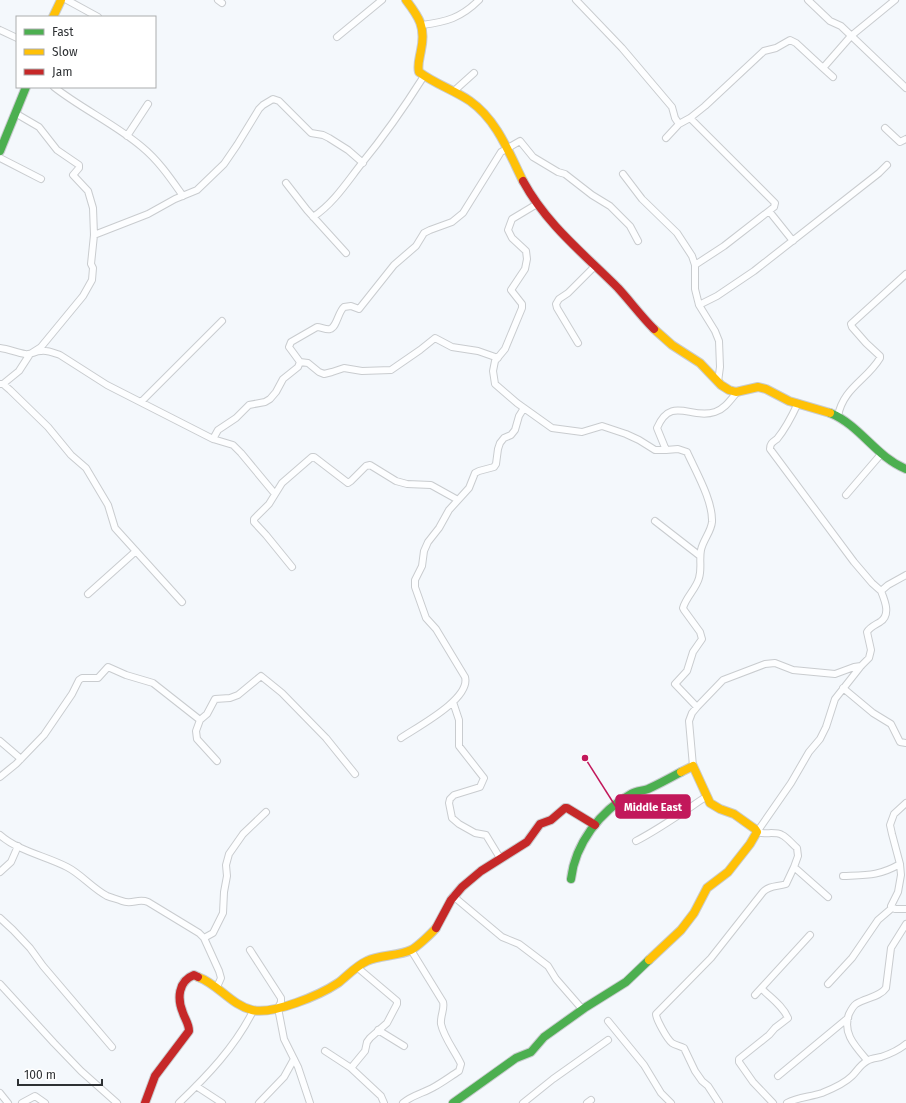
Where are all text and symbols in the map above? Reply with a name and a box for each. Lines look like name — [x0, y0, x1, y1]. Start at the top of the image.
legend — [16, 16, 156, 88]
text: Fast — [52, 25, 74, 39]
text: Slow — [52, 45, 78, 59]
text: Jam — [52, 65, 72, 79]
callout: Middle East — [616, 795, 690, 818]
text: Middle East — [624, 801, 683, 814]
scale bar — [18, 1061, 102, 1087]
text: 100 m — [24, 1068, 56, 1082]

